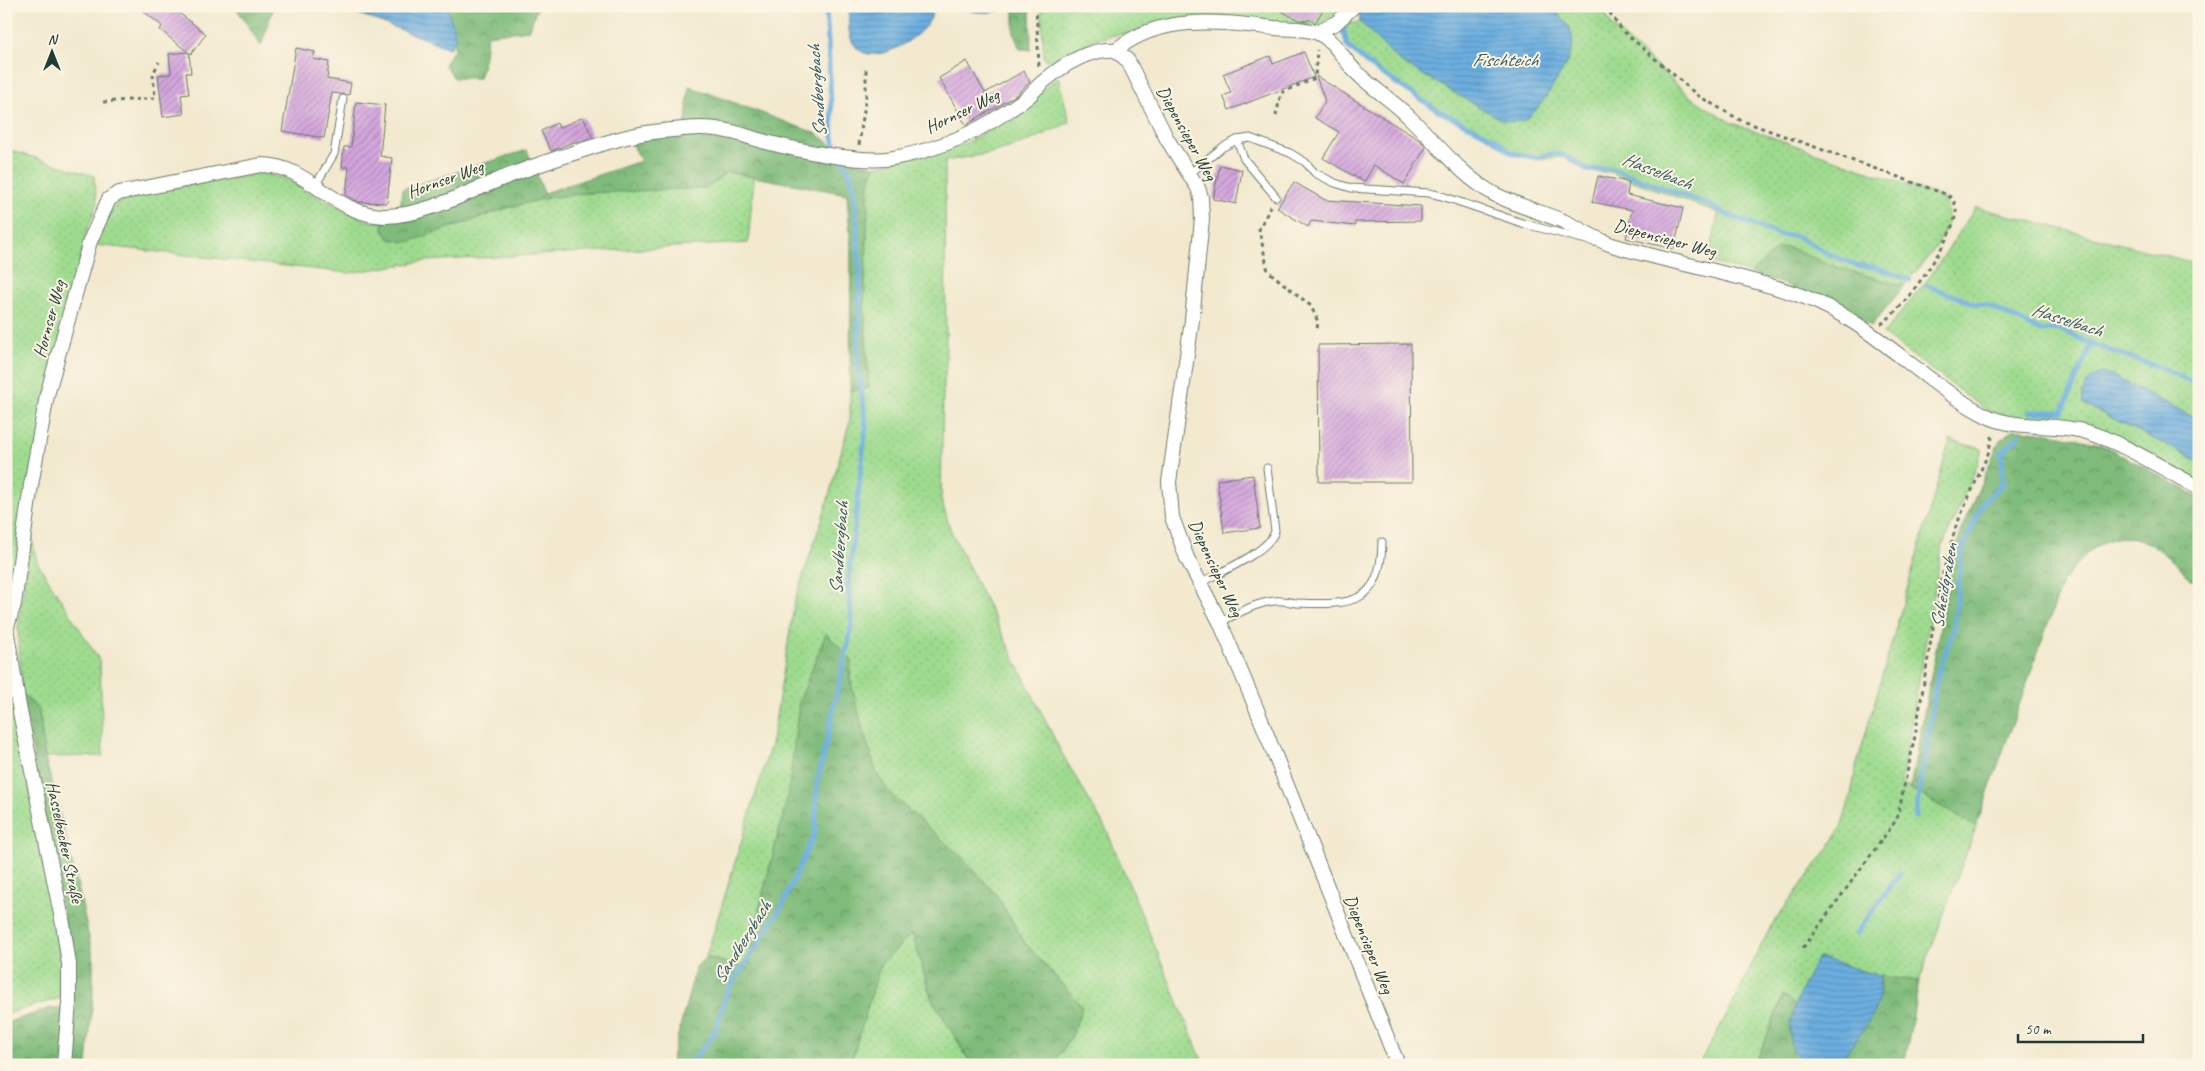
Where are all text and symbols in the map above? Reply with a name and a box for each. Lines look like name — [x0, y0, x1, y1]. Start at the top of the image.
north arrow — [28, 28, 78, 78]
text: N — [48, 31, 59, 48]
water label: Sandbergbach — [802, 43, 832, 138]
water label: Fischteich — [1472, 48, 1539, 72]
street label: Diepensieper Weg — [1152, 82, 1223, 186]
street label: Hornser Weg — [922, 83, 1004, 138]
water label: Hasselbach — [1619, 147, 1697, 196]
street label: Hornser Weg — [404, 155, 487, 203]
street label: Diepensieper Weg — [1612, 214, 1720, 263]
street label: Hornser Weg — [28, 276, 70, 360]
water label: Hasselbach — [2029, 297, 2107, 343]
water label: Sandbergbach — [824, 500, 854, 595]
street label: Diepensieper Weg — [1184, 516, 1249, 622]
water label: Scheidgraben — [1925, 540, 1964, 630]
street label: Hasselbecker Straße — [41, 779, 89, 906]
street label: Diepensieper Weg — [1339, 891, 1399, 998]
water label: Sandbergbach — [707, 895, 777, 988]
scale bar — [2018, 1011, 2142, 1043]
text: 50 m — [2025, 1020, 2052, 1039]

